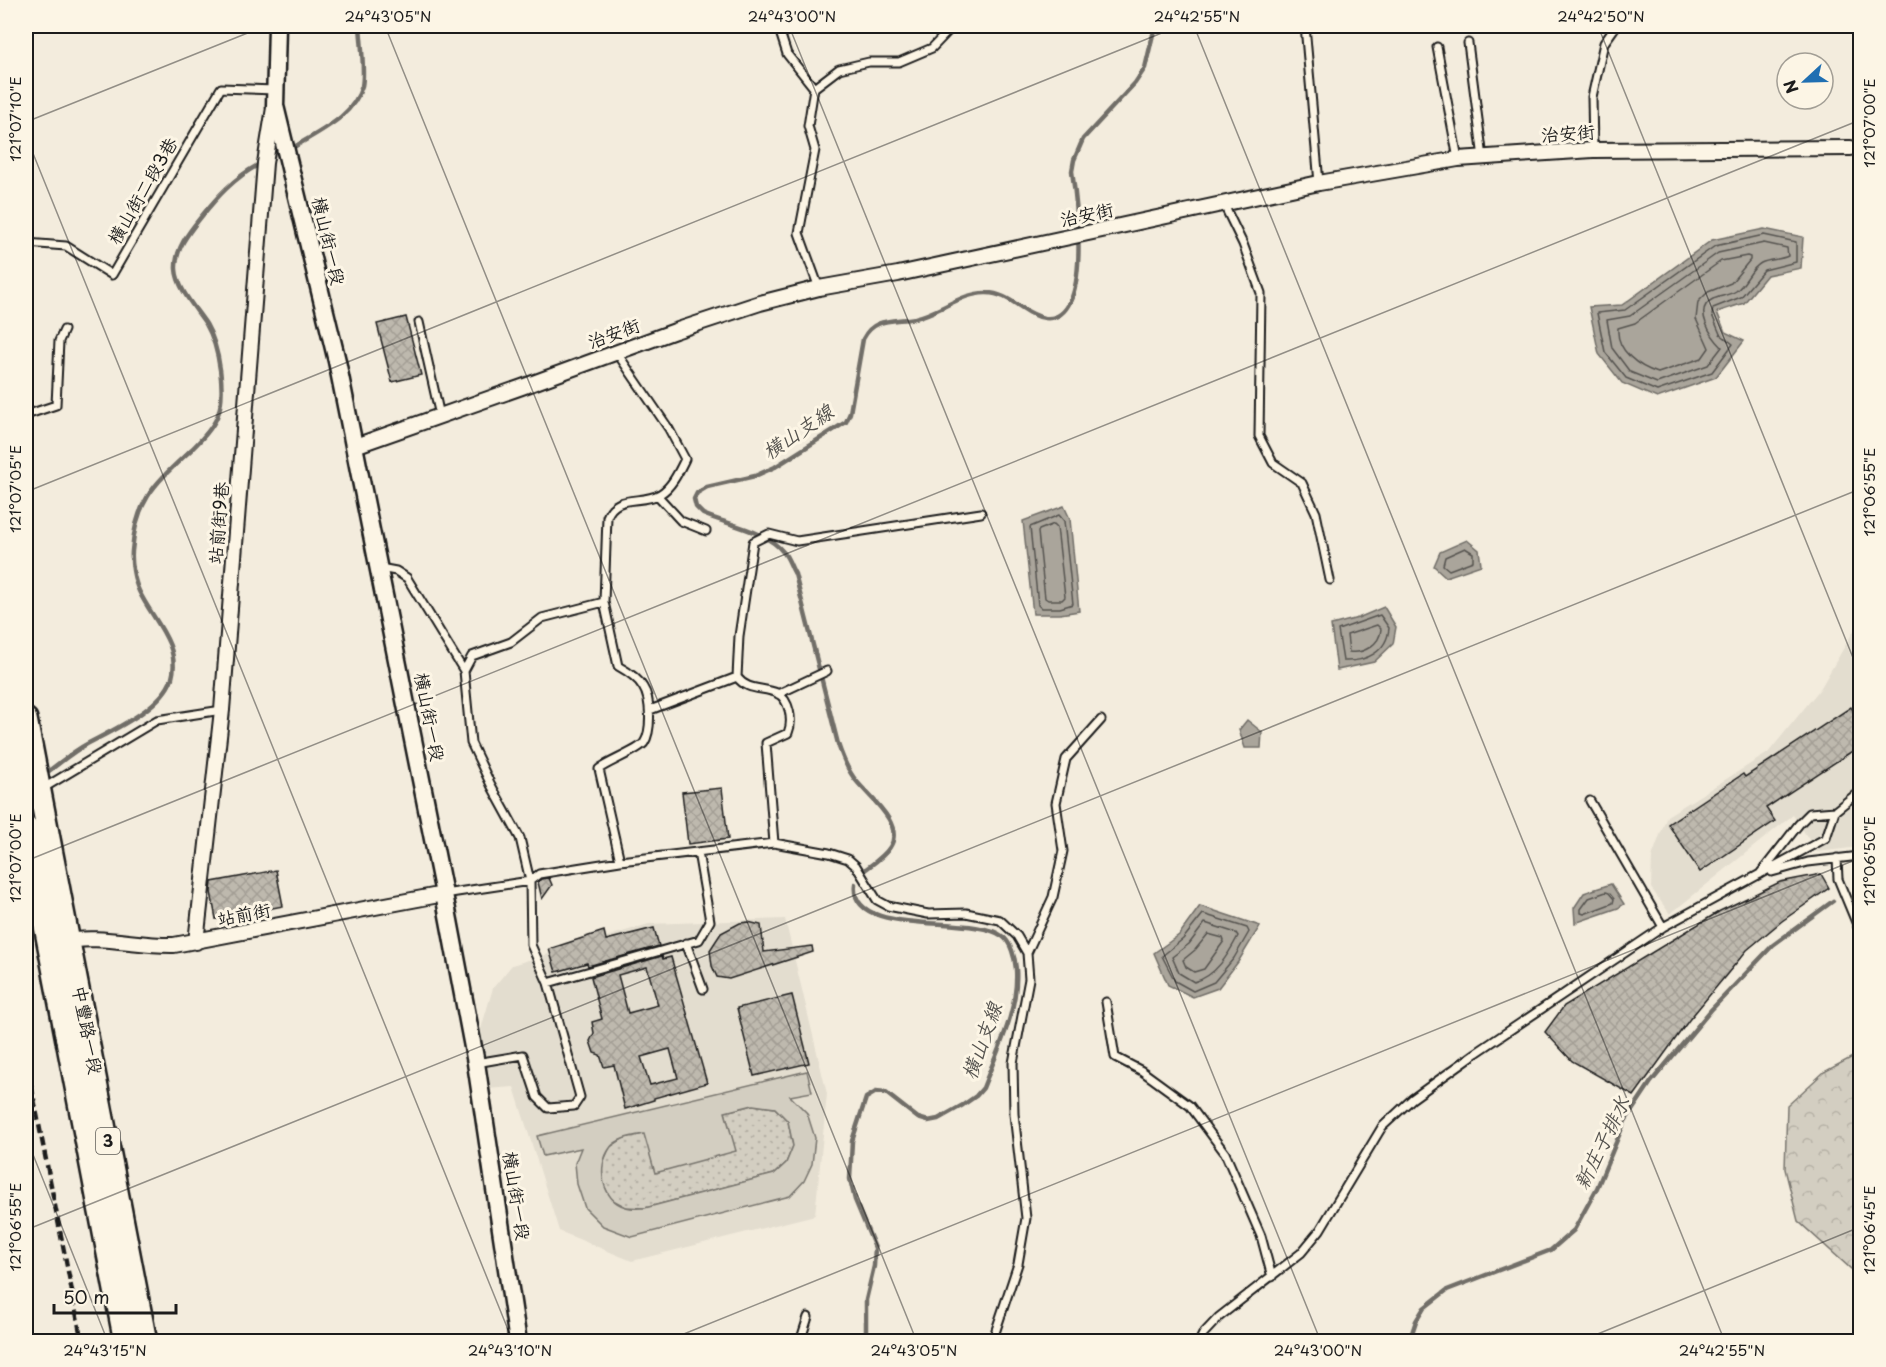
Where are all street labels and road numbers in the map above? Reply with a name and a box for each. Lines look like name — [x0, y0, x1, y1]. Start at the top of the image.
street label: 治安街 — [1540, 117, 1596, 148]
street label: 橫山街二段3巷 — [100, 132, 183, 249]
street label: 橫山街一段 — [306, 194, 353, 288]
street label: 治安街 — [1057, 195, 1116, 232]
street label: 治安街 — [583, 311, 643, 355]
street label: 站前街9巷 — [200, 481, 235, 565]
street label: 橫山街一段 — [409, 670, 452, 763]
street label: 站前街 — [215, 895, 273, 932]
street label: 中豐路一段 — [67, 983, 110, 1076]
road number: 3 — [96, 1128, 120, 1154]
street label: 橫山街一段 — [497, 1149, 538, 1242]

